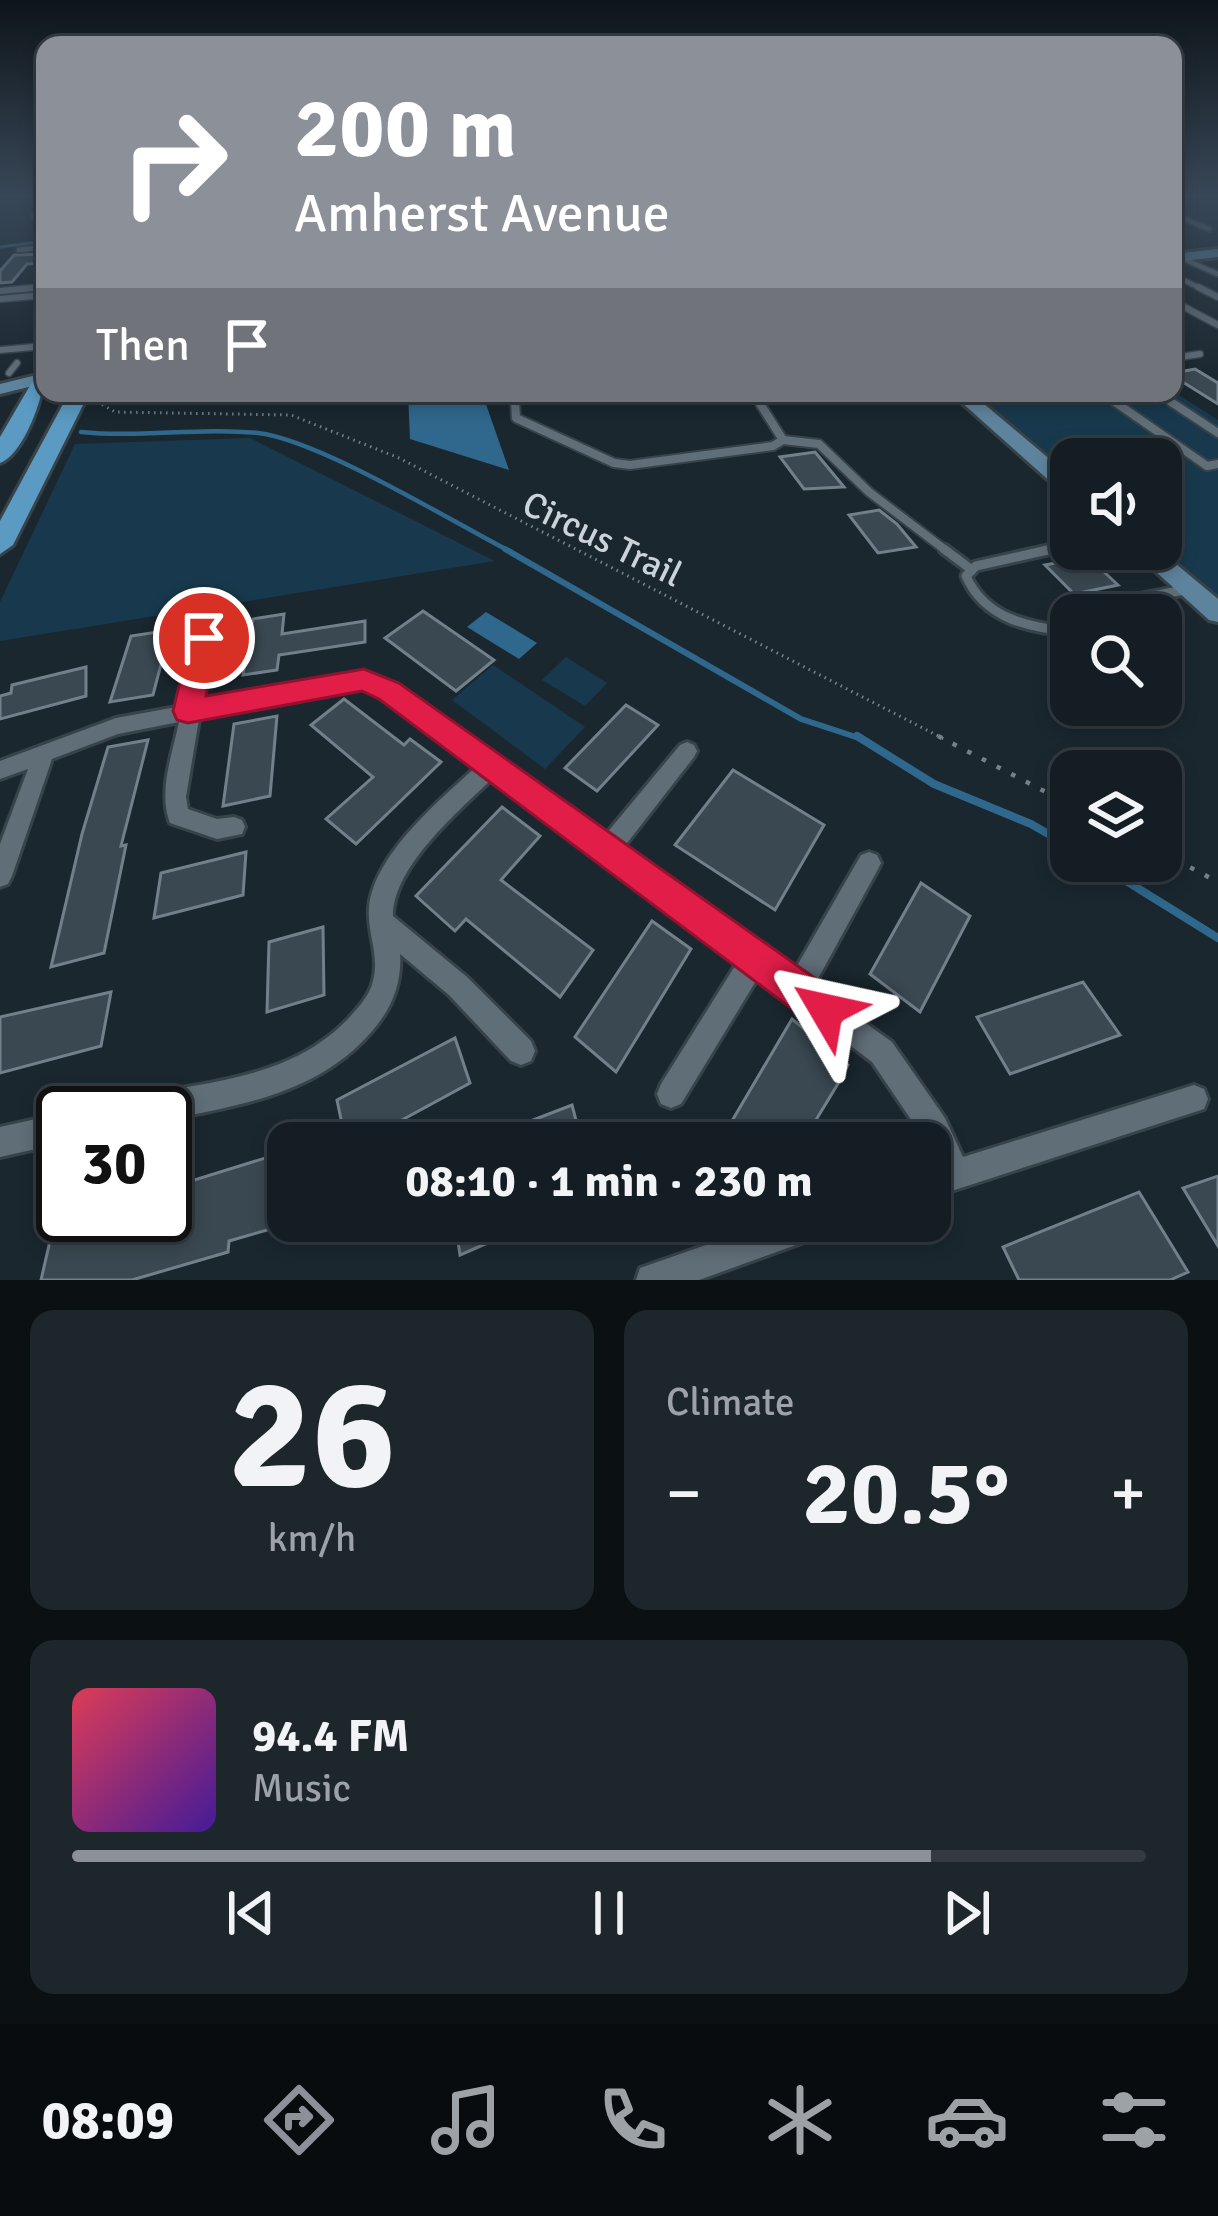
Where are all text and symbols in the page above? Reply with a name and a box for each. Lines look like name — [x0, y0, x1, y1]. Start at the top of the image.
text: 200 m — [294, 77, 516, 181]
icon: right — [96, 84, 252, 240]
text: Amherst Avenue — [294, 180, 670, 247]
icon: arrive — [214, 312, 280, 378]
text: Then — [96, 318, 190, 373]
map controls — [1050, 438, 1182, 882]
button: sound — [1050, 438, 1182, 570]
street label: Circus Trail — [515, 481, 689, 597]
pin — [153, 587, 255, 689]
button: search — [1050, 594, 1182, 726]
icon: arrive — [171, 605, 237, 671]
button: layers — [1050, 750, 1182, 882]
position arrow — [763, 947, 889, 1073]
speed limit sign: 30 — [36, 1086, 192, 1242]
text: 08:10 · 1 min · 230 m — [405, 1154, 813, 1209]
text: 26 — [228, 1339, 396, 1532]
text: Climate — [666, 1378, 795, 1426]
text: 20.5° — [802, 1438, 1010, 1549]
text: − — [666, 1453, 702, 1534]
text: + — [1110, 1453, 1146, 1534]
text: km/h — [268, 1514, 356, 1562]
text: 94.4 FM — [252, 1709, 409, 1764]
text: Music — [252, 1764, 351, 1812]
icon: previous — [218, 1880, 284, 1946]
icon: pause — [576, 1880, 642, 1946]
icon: next — [934, 1880, 1000, 1946]
icon: directions — [257, 2078, 341, 2162]
icon: music — [424, 2078, 508, 2162]
icon: phone — [591, 2078, 675, 2162]
icon: climate — [758, 2078, 842, 2162]
icon: car — [925, 2078, 1009, 2162]
icon: filters — [1092, 2078, 1176, 2162]
text: 08:09 — [42, 2087, 174, 2154]

